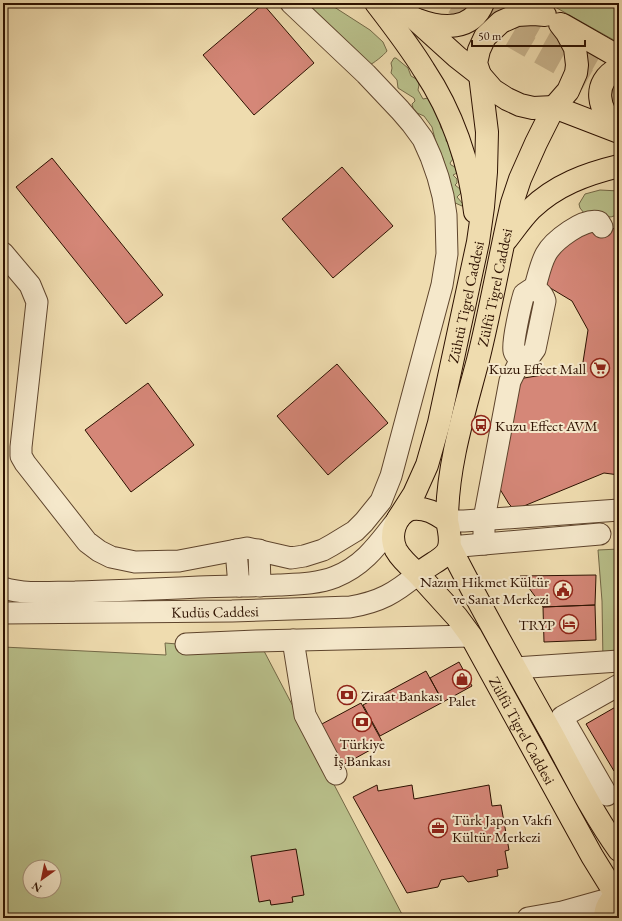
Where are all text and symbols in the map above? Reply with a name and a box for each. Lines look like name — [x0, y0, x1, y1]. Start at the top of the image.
scale bar — [472, 22, 585, 48]
text: 50 m — [478, 28, 502, 44]
street label: Zülfü Tigrel Caddesi — [472, 226, 516, 348]
street label: Zühtü Tigrel Caddesi — [443, 239, 488, 365]
supermarket icon: Kuzu Effect Mall — [589, 357, 611, 379]
place label: Kuzu Effect Mall — [489, 359, 586, 378]
bus stop icon: Kuzu Effect AVM — [470, 414, 492, 436]
place label: Kuzu Effect AVM — [495, 416, 598, 435]
place label: Nazım Hikmet Kültür ve Sanat Merkezi — [420, 572, 549, 608]
public building icon: Nazım Hikmet Kültür ve Sanat Merkezi — [552, 579, 574, 601]
street label: Kudüs Caddesi — [171, 601, 259, 621]
hotel icon: TRYP — [558, 613, 580, 635]
place label: TRYP — [519, 615, 555, 634]
shop icon: Palet — [451, 668, 473, 690]
street label: Zülfü Tigrel Caddesi — [485, 673, 560, 788]
bank icon: Ziraat Bankası — [336, 684, 358, 706]
place label: Ziraat Bankası — [361, 686, 443, 705]
place label: Palet — [448, 691, 476, 710]
bank icon: Türkiye İş Bankası — [351, 711, 373, 733]
place label: Türkiye İş Bankası — [333, 734, 391, 770]
place label: Türk Japon Vakfı Kültür Merkezi — [452, 810, 553, 846]
office icon: Türk Japon Vakfı Kültür Merkezi — [427, 817, 449, 839]
north arrow — [22, 859, 62, 899]
text: N — [29, 879, 44, 896]

